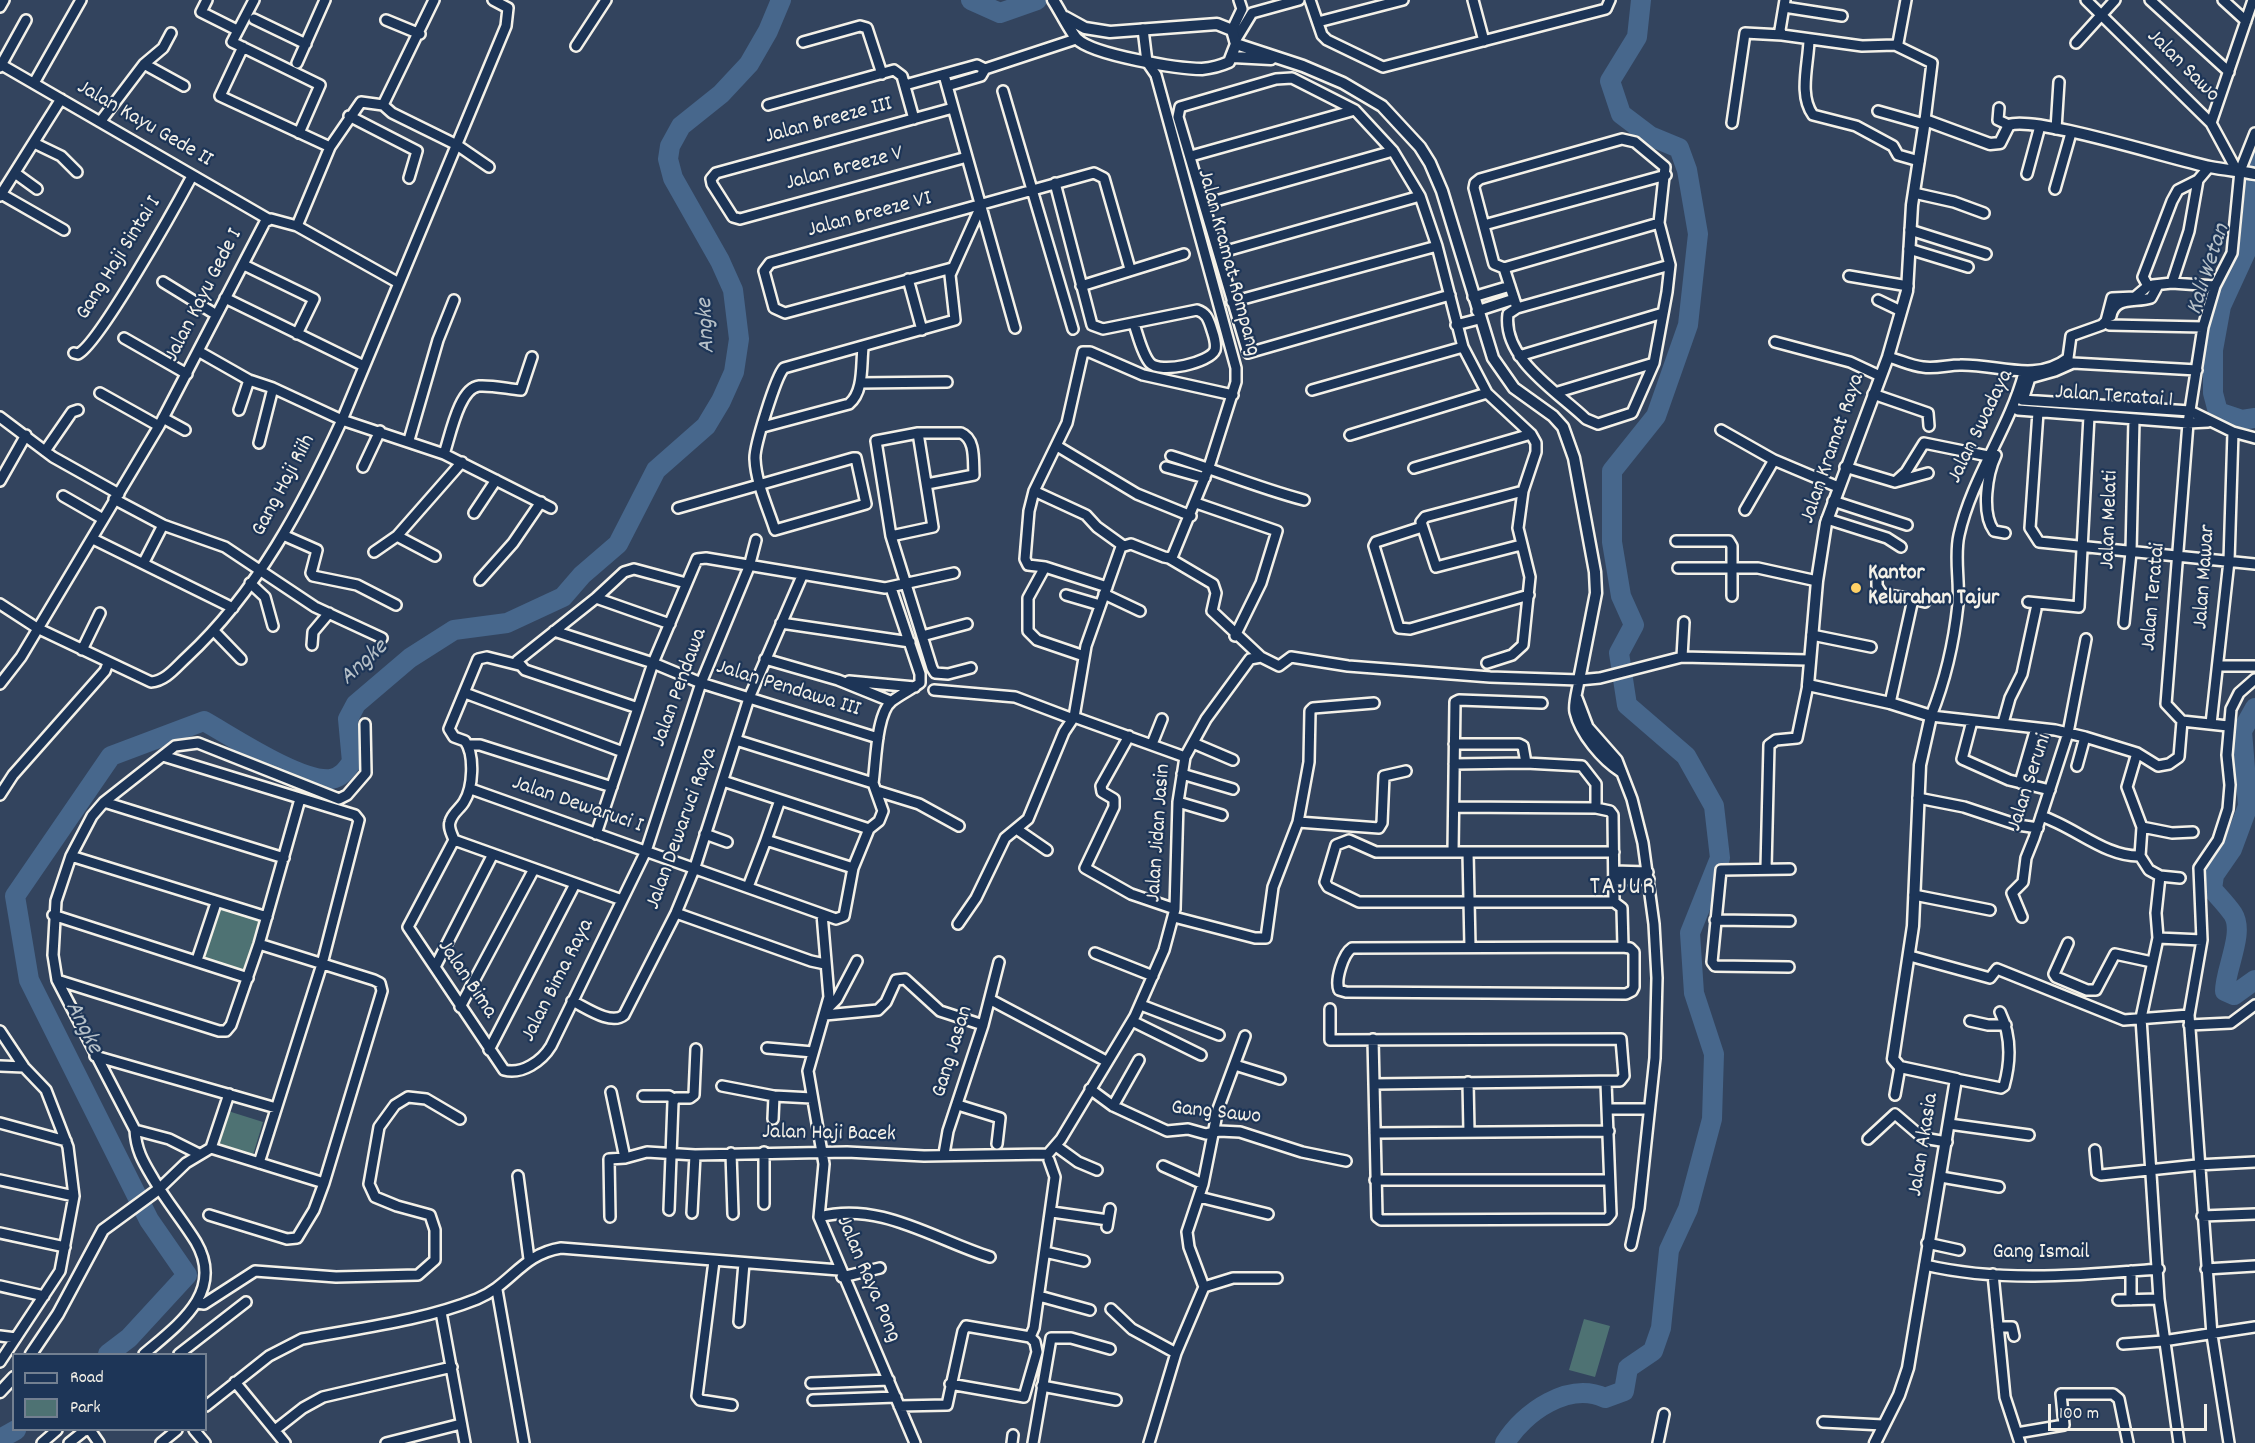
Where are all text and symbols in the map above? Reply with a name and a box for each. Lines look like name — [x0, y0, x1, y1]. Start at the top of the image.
street label: Jalan Sawo — [2140, 25, 2224, 109]
street label: Jalan Kayu Gede II — [71, 75, 217, 175]
street label: Jalan Breeze III — [763, 92, 895, 152]
street label: Jalan Breeze V — [783, 142, 907, 198]
street label: Jalan Kramat Rompang — [1189, 167, 1265, 359]
street label: Jalan Breeze VI — [805, 187, 935, 245]
street label: Gang Haji Sintai I — [71, 192, 169, 326]
water label: Kali Wetan — [2182, 221, 2238, 319]
street label: Jalan Kayu Gede I — [160, 225, 250, 367]
water label: Angke — [692, 298, 724, 354]
street label: Jalan Swadaya — [1943, 366, 2021, 488]
street label: Jalan Kramat Raya — [1796, 371, 1872, 527]
street label: Jalan Teratai 1 — [2054, 381, 2174, 415]
street label: Gang Haji Riih — [247, 431, 323, 541]
street label: Jalan Melati — [2096, 470, 2126, 570]
street label: Jalan Mawar — [2189, 524, 2223, 630]
street label: Jalan Teratai — [2137, 542, 2173, 652]
place label: Kantor Kelurahan Tajur — [1868, 562, 1999, 614]
marker: Kantor Kelurahan Tajur — [1849, 581, 1863, 595]
street label: Jalan Pendawa — [647, 625, 715, 751]
water label: Angke — [335, 635, 395, 693]
street label: Jalan Pendawa III — [713, 656, 863, 724]
street label: Jalan Seruni — [2003, 731, 2059, 835]
street label: Jalan Dewaruci Raya — [641, 744, 725, 914]
street label: Jalan Jidan Jasin — [1142, 763, 1178, 903]
street label: Jalan Dewaruci I — [508, 771, 646, 841]
district label: TAJUR — [1590, 873, 1656, 905]
street label: Jalan Bima Raya — [517, 915, 601, 1047]
street label: Jalan Bima — [430, 936, 502, 1024]
water label: Angke — [57, 997, 107, 1059]
street label: Gang Jasan — [928, 1003, 980, 1101]
street label: Jalan Akasia — [1904, 1092, 1946, 1198]
street label: Gang Sawo — [1170, 1096, 1262, 1132]
street label: Jalan Haji Bacek — [762, 1121, 896, 1149]
street label: Jalan Raya Pong — [829, 1213, 905, 1347]
street label: Gang Ismail — [1992, 1241, 2090, 1267]
legend — [12, 1353, 207, 1431]
text: Road — [70, 1366, 104, 1391]
scale bar — [2051, 1392, 2210, 1430]
text: Park — [70, 1396, 101, 1421]
text: 100 m — [2059, 1402, 2099, 1427]

